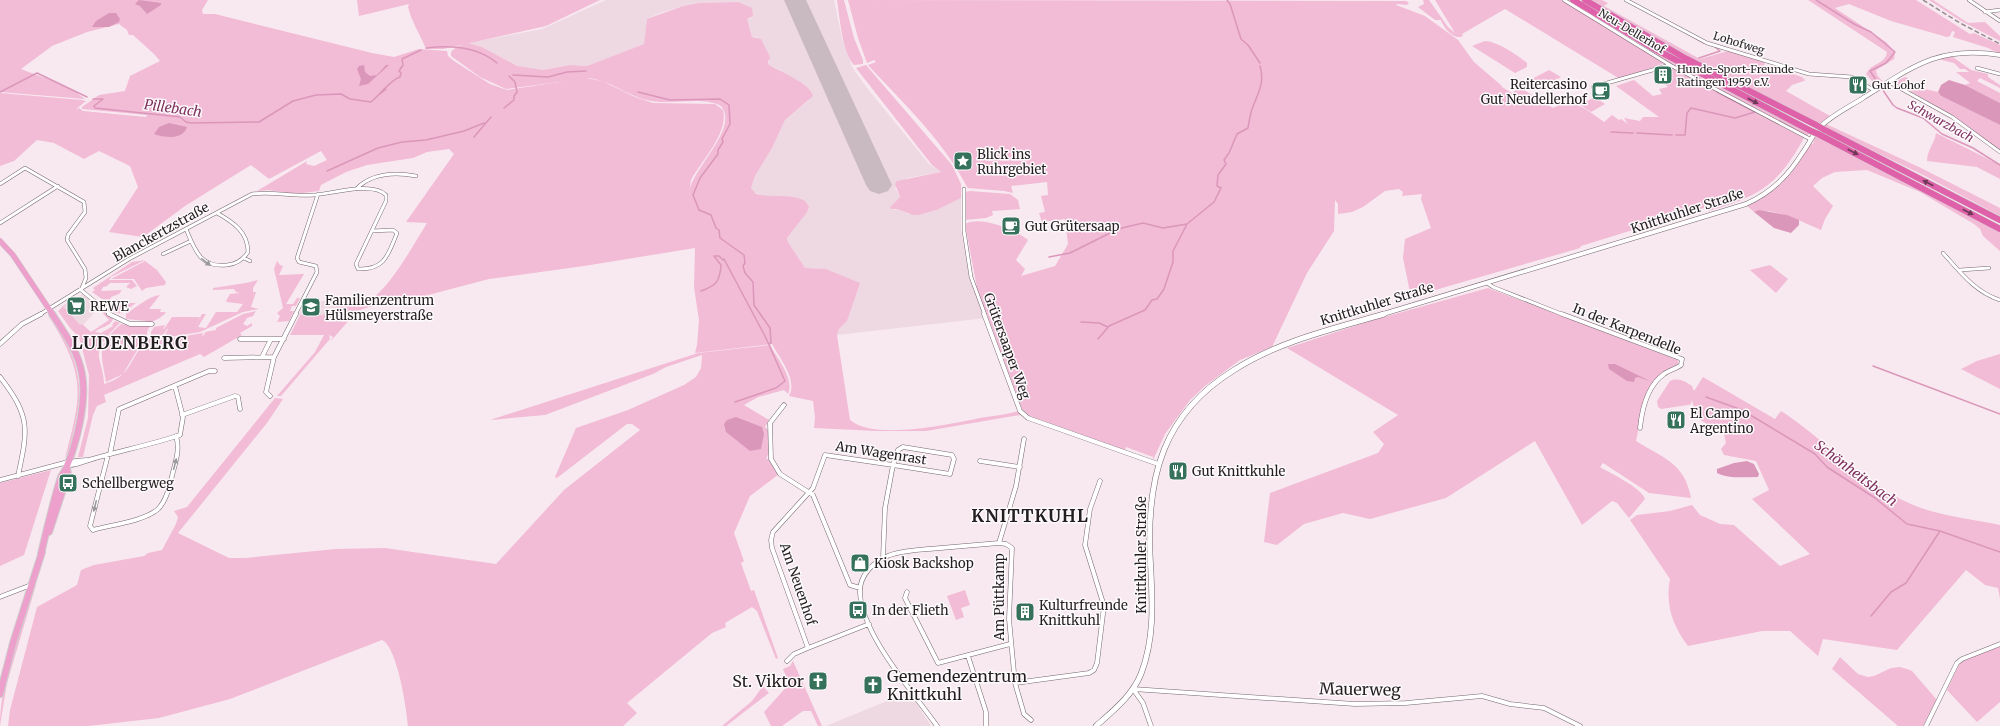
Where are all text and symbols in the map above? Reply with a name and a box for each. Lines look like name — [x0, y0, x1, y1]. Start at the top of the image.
street label: Neu-Dellerhof — [1596, 6, 1668, 57]
street label: Lohofweg — [1712, 29, 1767, 58]
place label: Hunde-Sport-Freunde Ratingen 1959 e.V. — [1677, 62, 1794, 89]
building icon: Hunde-Sport-Freunde Ratingen 1959 e.V. — [1652, 64, 1674, 86]
restaurant icon: Gut Lohof — [1847, 74, 1869, 96]
place label: Reitercasino Gut Neudellerhof — [1481, 76, 1588, 108]
place label: Gut Lohof — [1872, 78, 1925, 92]
cafe icon: Reitercasino Gut Neudellerhof — [1590, 80, 1612, 102]
water label: Pillebach — [143, 95, 203, 121]
water label: Schwarzbach — [1906, 97, 1976, 145]
one-way arrow — [1747, 98, 1759, 104]
place label: Blick ins Ruhrgebiet — [977, 146, 1046, 178]
one-way arrow — [1847, 149, 1858, 155]
place icon: Blick ins Ruhrgebiet — [952, 150, 974, 172]
one-way arrow — [1923, 179, 1934, 186]
street label: Knittkuhler Straße — [1628, 185, 1746, 237]
street label: Blanckertzstraße — [110, 198, 212, 265]
one-way arrow — [1962, 209, 1974, 215]
cafe icon: Gut Grütersaap — [1000, 215, 1022, 237]
place label: Gut Grütersaap — [1025, 218, 1119, 235]
one-way arrow — [200, 257, 211, 266]
street label: Knittkuhler Straße — [1318, 279, 1436, 329]
street label: Grütersaaper Weg — [980, 290, 1034, 402]
place label: Familienzentrum Hülsmeyerstraße — [325, 292, 434, 324]
supermarket icon: REWE — [65, 295, 87, 317]
school or university icon: Familienzentrum Hülsmeyerstraße — [300, 296, 322, 318]
place label: REWE — [90, 298, 129, 315]
street label: In der Karpendelle — [1570, 299, 1684, 359]
district label: LUDENBERG — [72, 332, 188, 354]
place label: El Campo Argentino — [1689, 405, 1754, 437]
restaurant icon: El Campo Argentino — [1665, 409, 1687, 431]
water label: Schönheitsbach — [1811, 436, 1901, 510]
street label: Am Wagenrast — [833, 437, 928, 469]
one-way arrow — [172, 457, 178, 469]
restaurant icon: Gut Knittkuhle — [1167, 460, 1189, 482]
place label: Gut Knittkuhle — [1192, 463, 1286, 480]
bus stop icon: Schellbergweg — [57, 472, 79, 494]
place label: Schellbergweg — [82, 475, 174, 492]
street label: Knittkuhler Straße — [1133, 496, 1150, 614]
one-way arrow — [92, 500, 98, 512]
district label: KNITTKUHL — [971, 505, 1089, 527]
street label: Am Neuenhof — [776, 539, 820, 629]
shop icon: Kiosk Backshop — [849, 552, 871, 574]
street label: Am Püttkamp — [991, 553, 1008, 642]
place label: Kiosk Backshop — [874, 555, 974, 572]
place label: Kulturfreunde Knittkuhl — [1039, 597, 1128, 629]
bus stop icon: In der Flieth — [847, 599, 869, 621]
building icon: Kulturfreunde Knittkuhl — [1014, 601, 1036, 623]
place label: In der Flieth — [872, 602, 949, 619]
place label: Gemendezentrum Knittkuhl — [887, 666, 1027, 704]
church icon: St. Viktor — [807, 670, 829, 692]
place label: St. Viktor — [732, 671, 804, 691]
church icon: Gemendezentrum Knittkuhl — [862, 674, 884, 696]
street label: Mauerweg — [1319, 678, 1401, 700]

